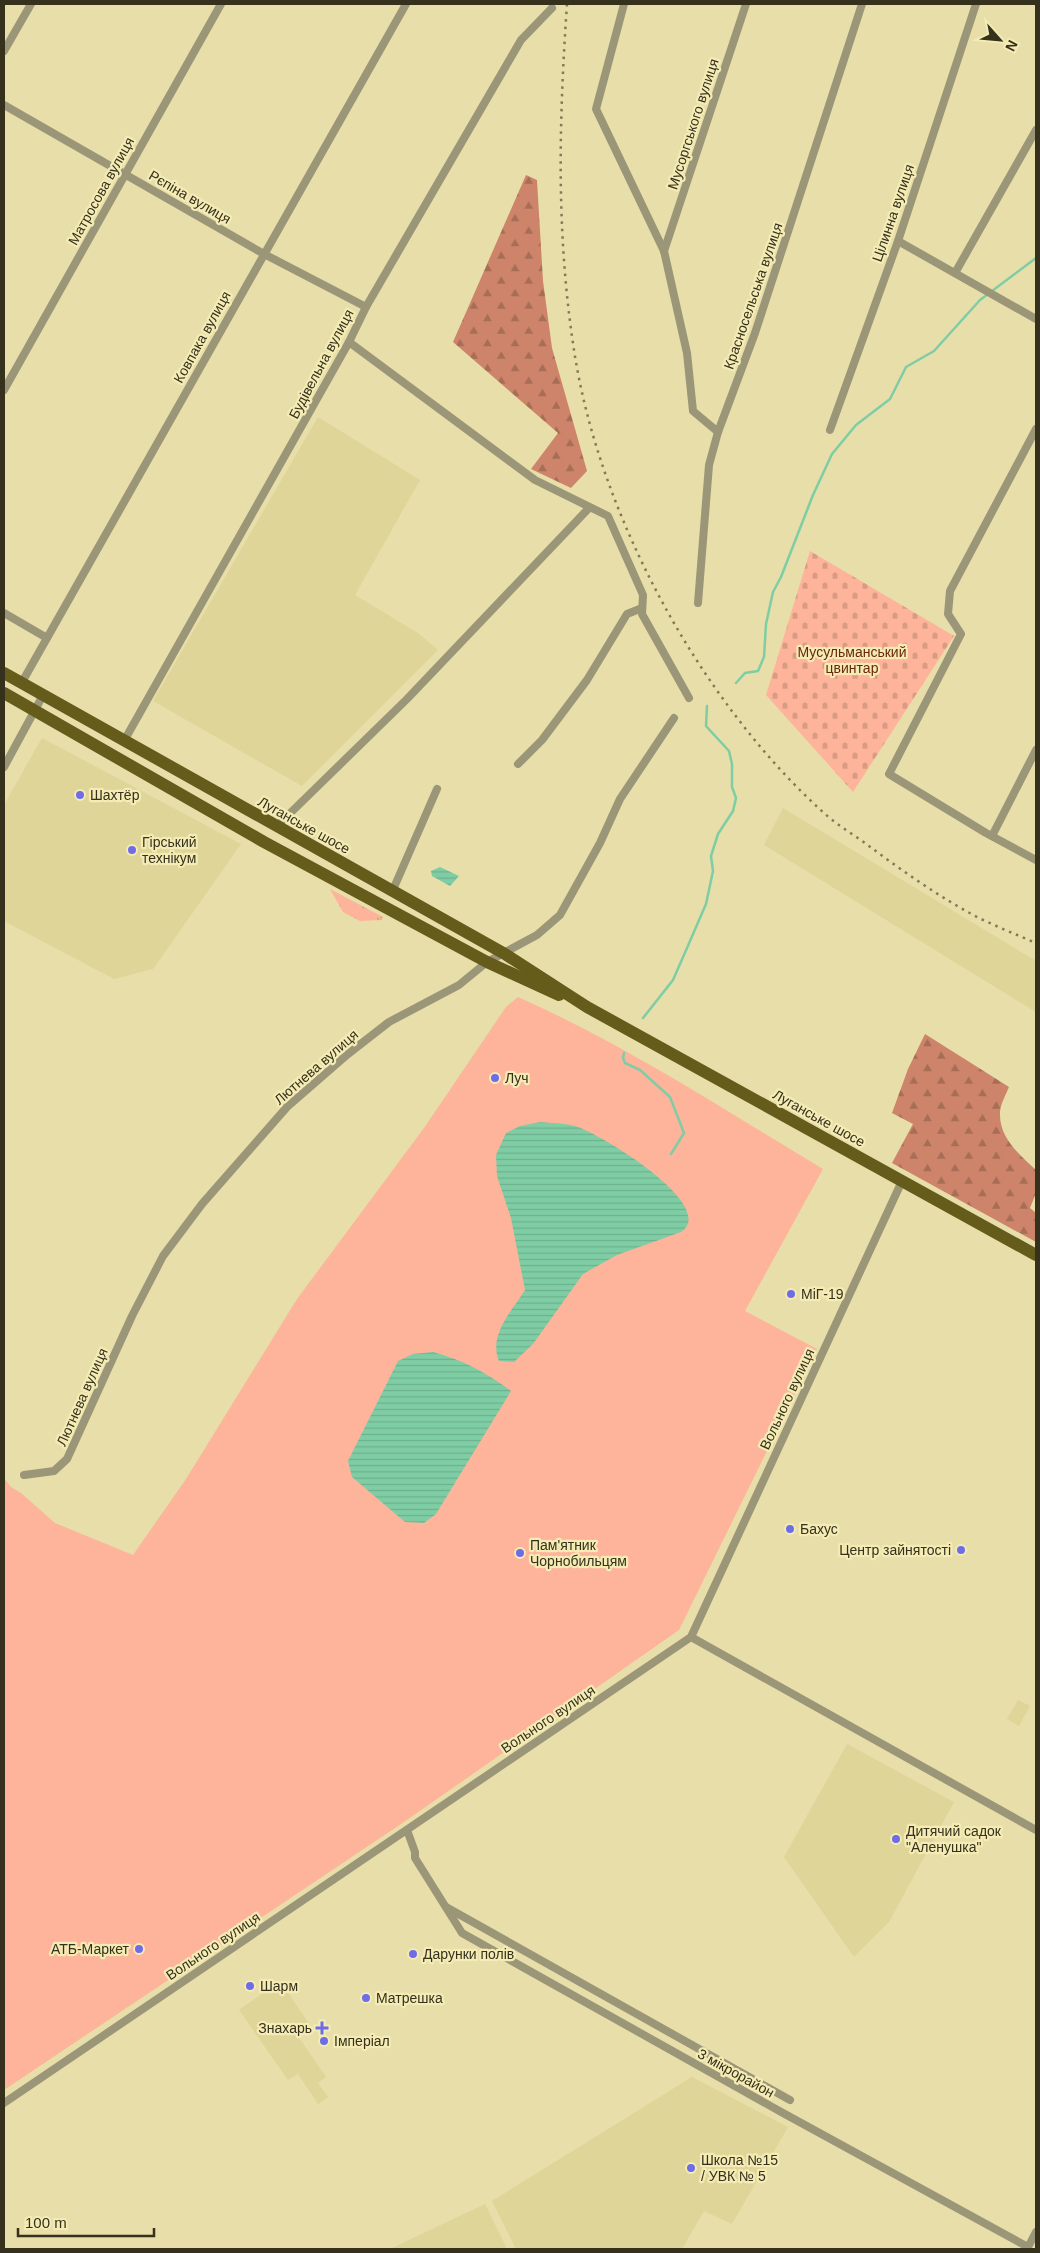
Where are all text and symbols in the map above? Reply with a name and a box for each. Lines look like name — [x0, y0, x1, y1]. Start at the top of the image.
north arrow — [975, 15, 1025, 65]
text: N — [1002, 38, 1021, 54]
street label: Мусоргського вулиця — [664, 57, 722, 191]
street label: Матросова вулиця — [65, 134, 137, 248]
street label: Цілинна вулиця — [869, 162, 917, 264]
street label: Рєпіна вулиця — [146, 167, 234, 227]
street label: Красносельська вулиця — [720, 221, 786, 371]
street label: Ковпака вулиця — [170, 288, 234, 386]
street label: Будівельна вулиця — [285, 307, 357, 421]
park label: Мусульманський цвинтар — [797, 644, 907, 676]
place label: Шахтёр — [90, 787, 140, 803]
marker: Шахтёр — [74, 789, 86, 801]
street label: Луганське шосе — [255, 793, 353, 857]
place label: Гірський технікум — [142, 834, 197, 866]
marker: Гірський технікум — [126, 844, 138, 856]
street label: Лютнева вулиця — [271, 1026, 361, 1108]
place label: Луч — [505, 1070, 529, 1086]
marker: Луч — [489, 1072, 501, 1084]
street label: Луганське шосе — [770, 1086, 868, 1150]
place label: МіГ-19 — [801, 1286, 844, 1302]
marker: МіГ-19 — [785, 1288, 797, 1300]
street label: Лютнева вулиця — [53, 1345, 111, 1449]
street label: Вольного вулиця — [757, 1346, 817, 1452]
place label: Бахус — [800, 1521, 838, 1537]
marker: Бахус — [784, 1523, 796, 1535]
place label: Пам'ятник Чорнобильцям — [530, 1537, 627, 1569]
place label: Центр зайнятості — [839, 1542, 951, 1558]
marker: Центр зайнятості — [955, 1544, 967, 1556]
marker: Пам'ятник Чорнобильцям — [514, 1547, 526, 1559]
street label: Вольного вулиця — [498, 1682, 598, 1756]
place label: Дитячий садок "Аленушка" — [906, 1823, 1002, 1855]
marker: Дитячий садок "Аленушка" — [890, 1833, 902, 1845]
street label: Вольного вулиця — [163, 1909, 263, 1983]
place label: АТБ-Маркет — [51, 1941, 130, 1957]
marker: АТБ-Маркет — [133, 1943, 145, 1955]
place label: Дарунки полів — [423, 1946, 514, 1962]
marker: Дарунки полів — [407, 1948, 419, 1960]
place label: Шарм — [260, 1978, 298, 1994]
marker: Шарм — [244, 1980, 256, 1992]
place label: Матрешка — [376, 1990, 443, 2006]
marker: Матрешка — [360, 1992, 372, 2004]
place label: Знахарь — [258, 2020, 312, 2036]
marker: Знахарь — [316, 2022, 328, 2034]
place label: Імперіал — [334, 2033, 390, 2049]
marker: Імперіал — [318, 2035, 330, 2047]
street label: 3 мікрорайон — [695, 2045, 777, 2101]
place label: Школа №15 / УВК № 5 — [701, 2152, 778, 2184]
marker: Школа №15 / УВК № 5 — [685, 2162, 697, 2174]
scale bar — [18, 2206, 154, 2238]
text: 100 m — [25, 2214, 67, 2231]

